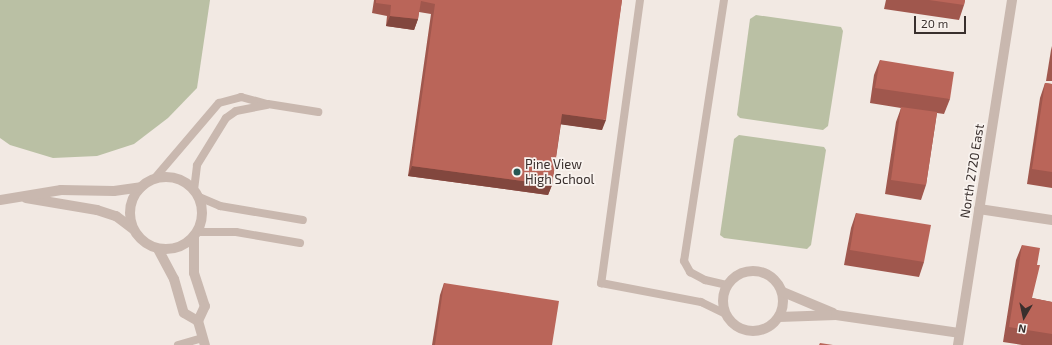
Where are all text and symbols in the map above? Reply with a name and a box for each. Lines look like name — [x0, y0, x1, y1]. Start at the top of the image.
scale bar — [916, 8, 968, 34]
text: 20 m — [921, 16, 948, 30]
street label: North 2720 East — [957, 123, 987, 219]
place label: Pine View High School — [525, 157, 594, 188]
marker: Pine View High School — [512, 167, 522, 177]
north arrow — [1004, 297, 1044, 337]
text: N — [1017, 322, 1027, 336]

